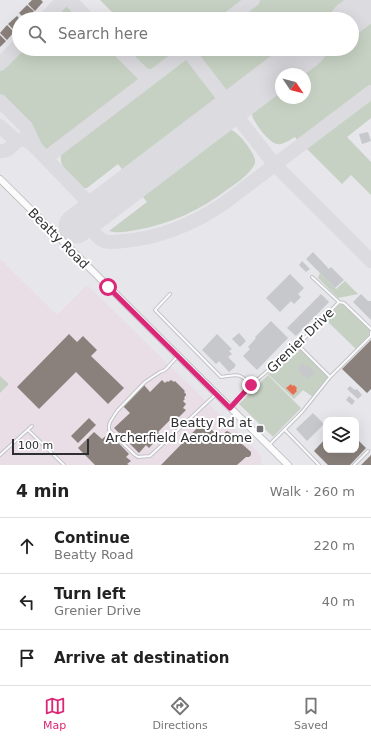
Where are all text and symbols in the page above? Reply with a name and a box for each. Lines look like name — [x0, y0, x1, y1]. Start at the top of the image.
search box — [12, 12, 359, 56]
icon: search — [26, 23, 48, 45]
text: Search here — [58, 25, 148, 43]
north arrow — [275, 68, 311, 104]
street label: Beatty Road — [25, 205, 92, 272]
route start — [99, 278, 117, 296]
street label: Grenier Drive — [264, 305, 337, 376]
route end — [242, 376, 260, 394]
place label: Beatty Rd at Archerfield Aerodrome — [106, 415, 252, 445]
map controls — [323, 417, 359, 453]
button: layers — [323, 417, 359, 453]
marker: Beatty Rd at Archerfield Aerodrome — [255, 424, 265, 434]
scale bar — [12, 437, 89, 456]
text: 100 m — [18, 439, 53, 452]
text: 4 min — [16, 481, 69, 501]
text: Walk · 260 m — [270, 484, 355, 499]
text: Continue — [54, 529, 130, 547]
icon: ahead — [16, 535, 38, 557]
text: 220 m — [313, 538, 355, 553]
text: Beatty Road — [54, 547, 134, 562]
text: Turn left — [54, 585, 126, 603]
icon: left — [16, 591, 38, 613]
text: 40 m — [322, 594, 355, 609]
text: Grenier Drive — [54, 603, 141, 618]
icon: arrive — [16, 647, 38, 669]
text: Arrive at destination — [54, 649, 229, 667]
tab: Map — [43, 695, 66, 732]
tab: Directions — [152, 695, 208, 732]
tab: Saved — [294, 695, 328, 732]

